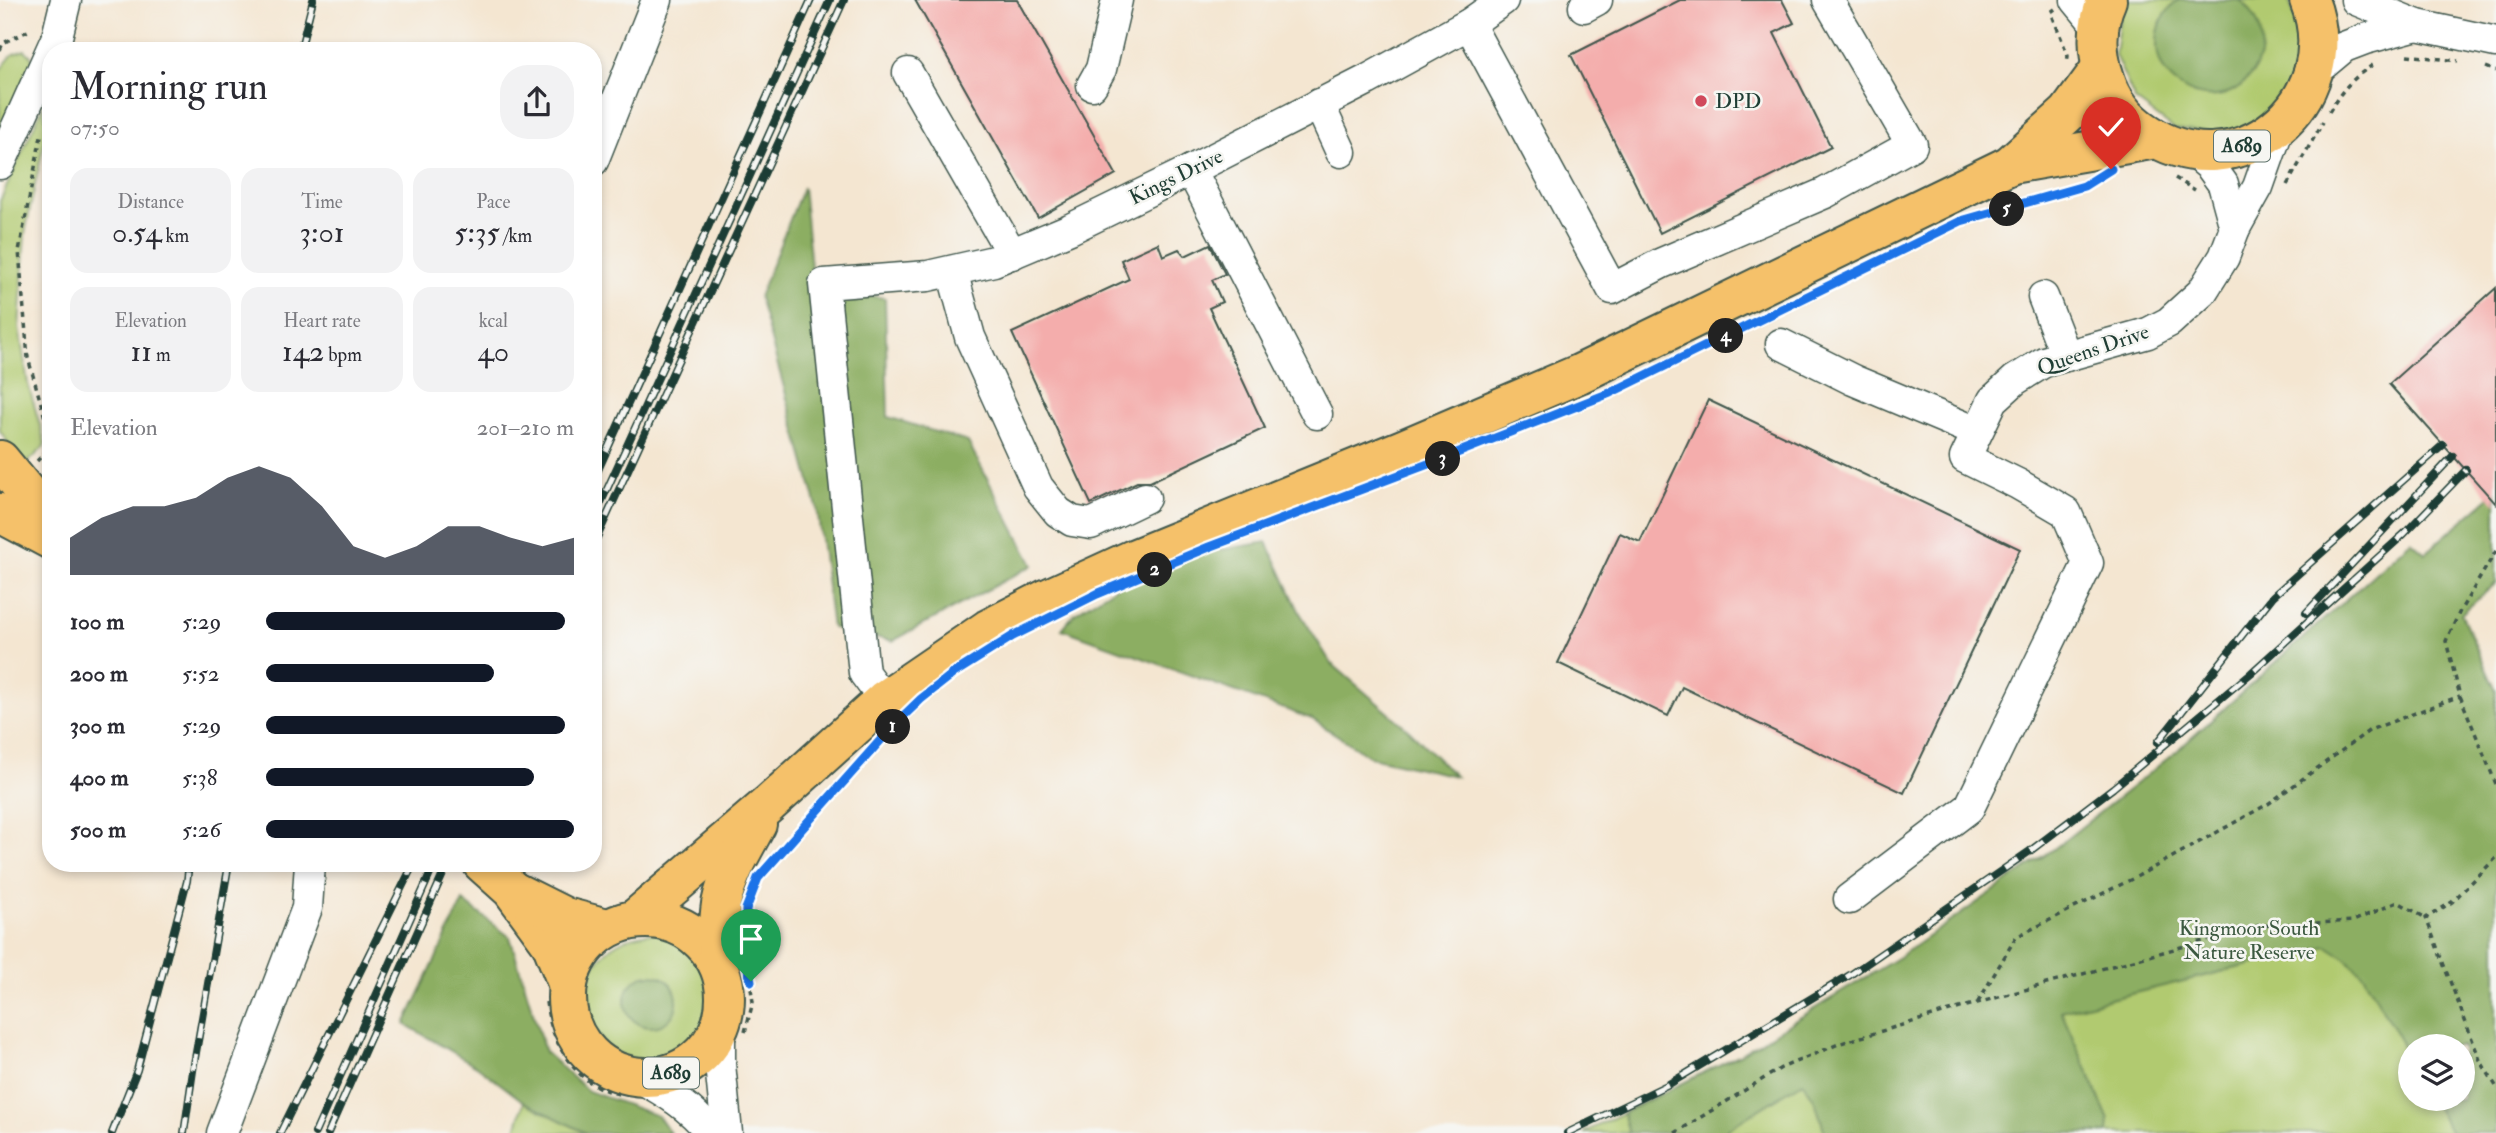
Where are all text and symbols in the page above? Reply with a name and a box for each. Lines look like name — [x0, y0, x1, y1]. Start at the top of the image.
text: Morning run — [70, 63, 268, 111]
button: share — [500, 65, 574, 139]
place label: DPD — [1715, 88, 1761, 115]
marker: DPD — [1693, 93, 1709, 109]
pin — [2081, 97, 2141, 169]
icon: check — [2092, 108, 2130, 146]
text: 07:50 — [70, 113, 120, 142]
road number: A689 — [2214, 130, 2270, 162]
street label: Kings Drive — [1125, 143, 1228, 211]
text: Distance — [117, 190, 184, 214]
text: Time — [301, 190, 343, 214]
text: Pace — [476, 190, 510, 214]
pin: 5 — [1990, 192, 2024, 227]
text: 5 — [2002, 196, 2011, 220]
text: 0.54 — [112, 214, 161, 251]
text: 3:01 — [300, 214, 344, 251]
text: 5:35 — [454, 214, 500, 251]
text: km — [161, 224, 189, 248]
text: /km — [500, 224, 532, 248]
text: Elevation — [114, 309, 187, 333]
text: Heart rate — [283, 309, 361, 333]
text: kcal — [479, 309, 508, 333]
pin: 4 — [1708, 318, 1744, 354]
street label: Queens Drive — [2033, 318, 2153, 382]
text: 4 — [1720, 323, 1731, 347]
text: 11 — [131, 333, 152, 370]
text: 142 — [282, 333, 324, 370]
text: 40 — [478, 333, 509, 370]
text: m — [152, 343, 171, 367]
text: bpm — [324, 343, 362, 367]
text: Elevation — [70, 413, 158, 442]
text: 201–210 m — [477, 413, 574, 442]
pin: 3 — [1426, 442, 1460, 476]
text: 3 — [1439, 446, 1446, 470]
pin: 2 — [1138, 552, 1172, 588]
text: 2 — [1150, 557, 1159, 581]
text: 100 m — [70, 607, 124, 636]
text: 5:29 — [182, 607, 221, 636]
text: 200 m — [70, 659, 128, 688]
text: 5:52 — [182, 659, 219, 688]
pin: 1 — [876, 710, 910, 744]
text: 300 m — [70, 711, 125, 740]
text: 5:29 — [182, 711, 221, 740]
text: 1 — [889, 714, 896, 738]
text: 400 m — [70, 763, 129, 792]
text: 5:38 — [182, 763, 217, 792]
text: 500 m — [70, 815, 126, 844]
text: 5:26 — [182, 815, 221, 844]
pin — [721, 909, 781, 981]
park label: Kingmoor South Nature Reserve — [2179, 915, 2319, 966]
icon: arrive — [732, 920, 770, 958]
map controls — [2398, 1034, 2475, 1111]
button: layers — [2398, 1034, 2475, 1111]
road number: A689 — [643, 1058, 699, 1088]

